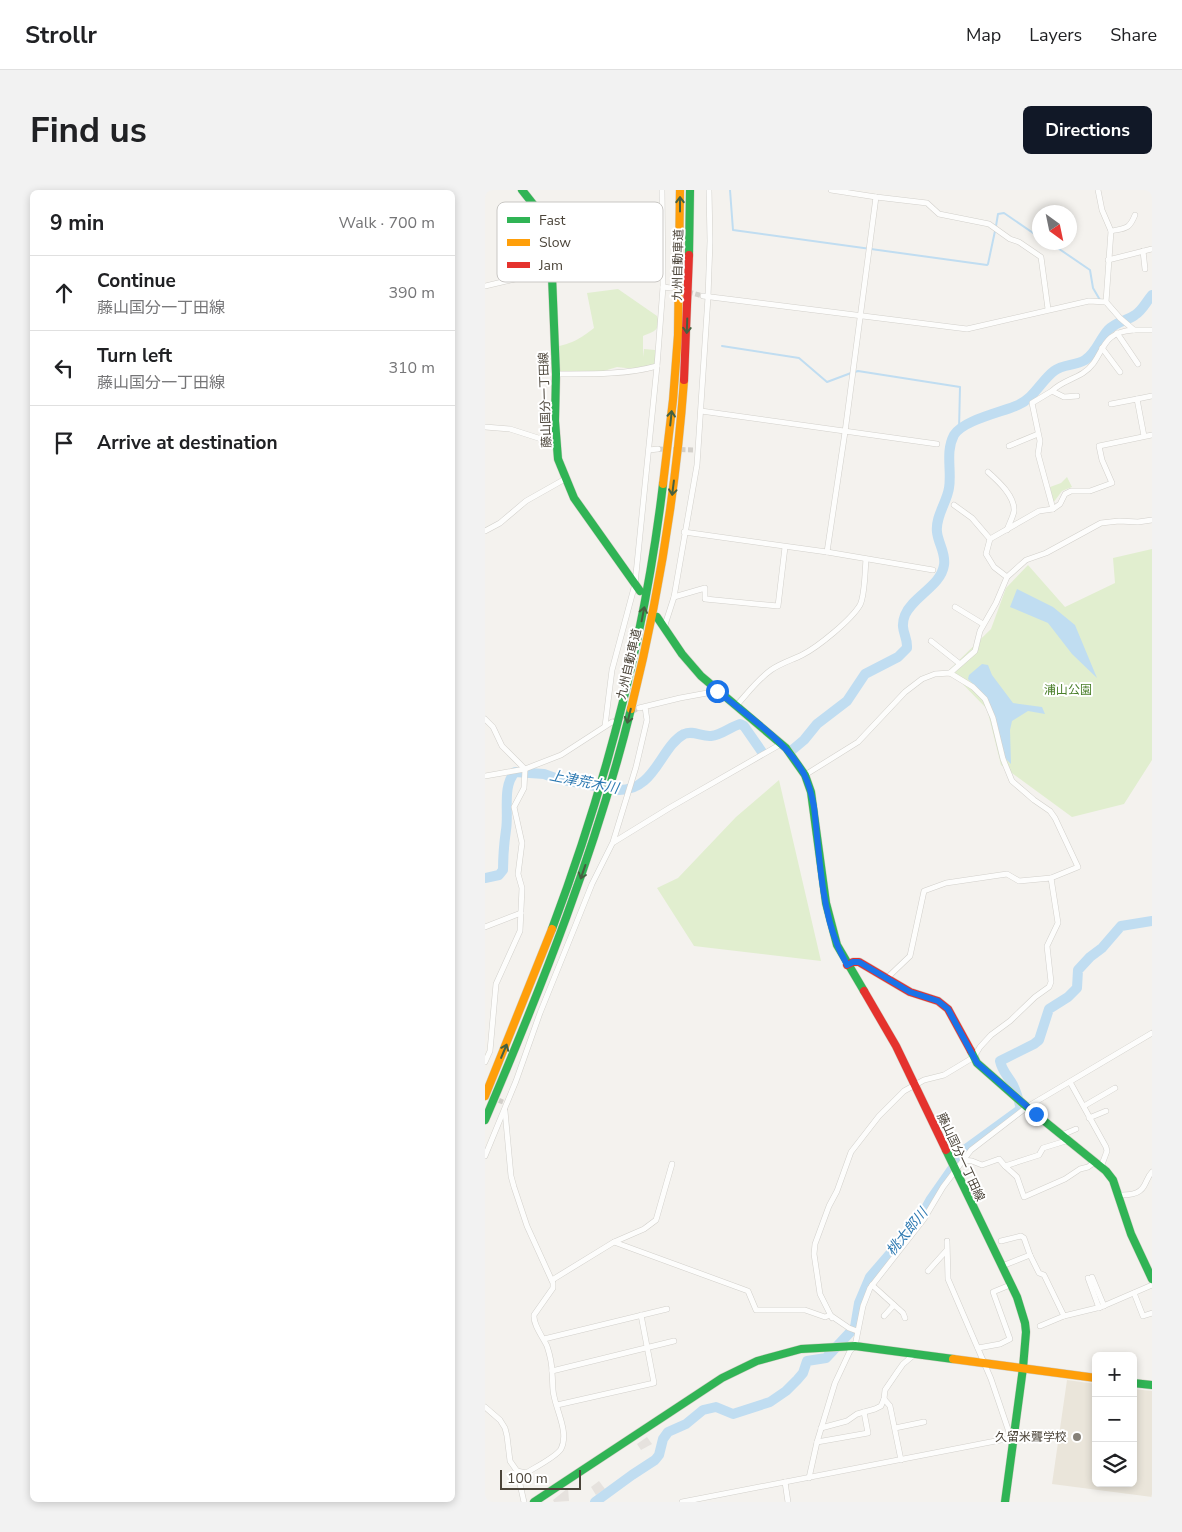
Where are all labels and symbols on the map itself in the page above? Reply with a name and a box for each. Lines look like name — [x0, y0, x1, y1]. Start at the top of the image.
one-way arrow — [675, 196, 685, 212]
legend — [497, 202, 663, 282]
north arrow — [1032, 205, 1077, 250]
text: Fast — [539, 211, 565, 230]
street label: 九州自動車道 — [669, 229, 687, 301]
text: Slow — [539, 233, 571, 252]
text: Jam — [538, 256, 563, 275]
one-way arrow — [683, 318, 692, 334]
street label: 藤山国分一丁田線 — [535, 352, 555, 448]
one-way arrow — [666, 411, 676, 427]
one-way arrow — [668, 480, 678, 496]
one-way arrow — [638, 606, 648, 622]
street label: 九州自動車道 — [613, 627, 645, 701]
route start — [706, 680, 729, 703]
park label: 浦山公園 — [1044, 682, 1092, 698]
one-way arrow — [624, 708, 633, 724]
water label: 上津荒木川 — [548, 766, 622, 798]
one-way arrow — [578, 864, 587, 879]
one-way arrow — [500, 1044, 509, 1059]
route end — [1025, 1103, 1048, 1126]
street label: 藤山国分一丁田線 — [933, 1110, 989, 1204]
water label: 桃太郎川 — [882, 1203, 933, 1260]
place label: 久留米聾学校 — [995, 1429, 1067, 1445]
marker: 久留米聾学校 — [1071, 1431, 1083, 1443]
scale bar — [500, 1467, 581, 1490]

